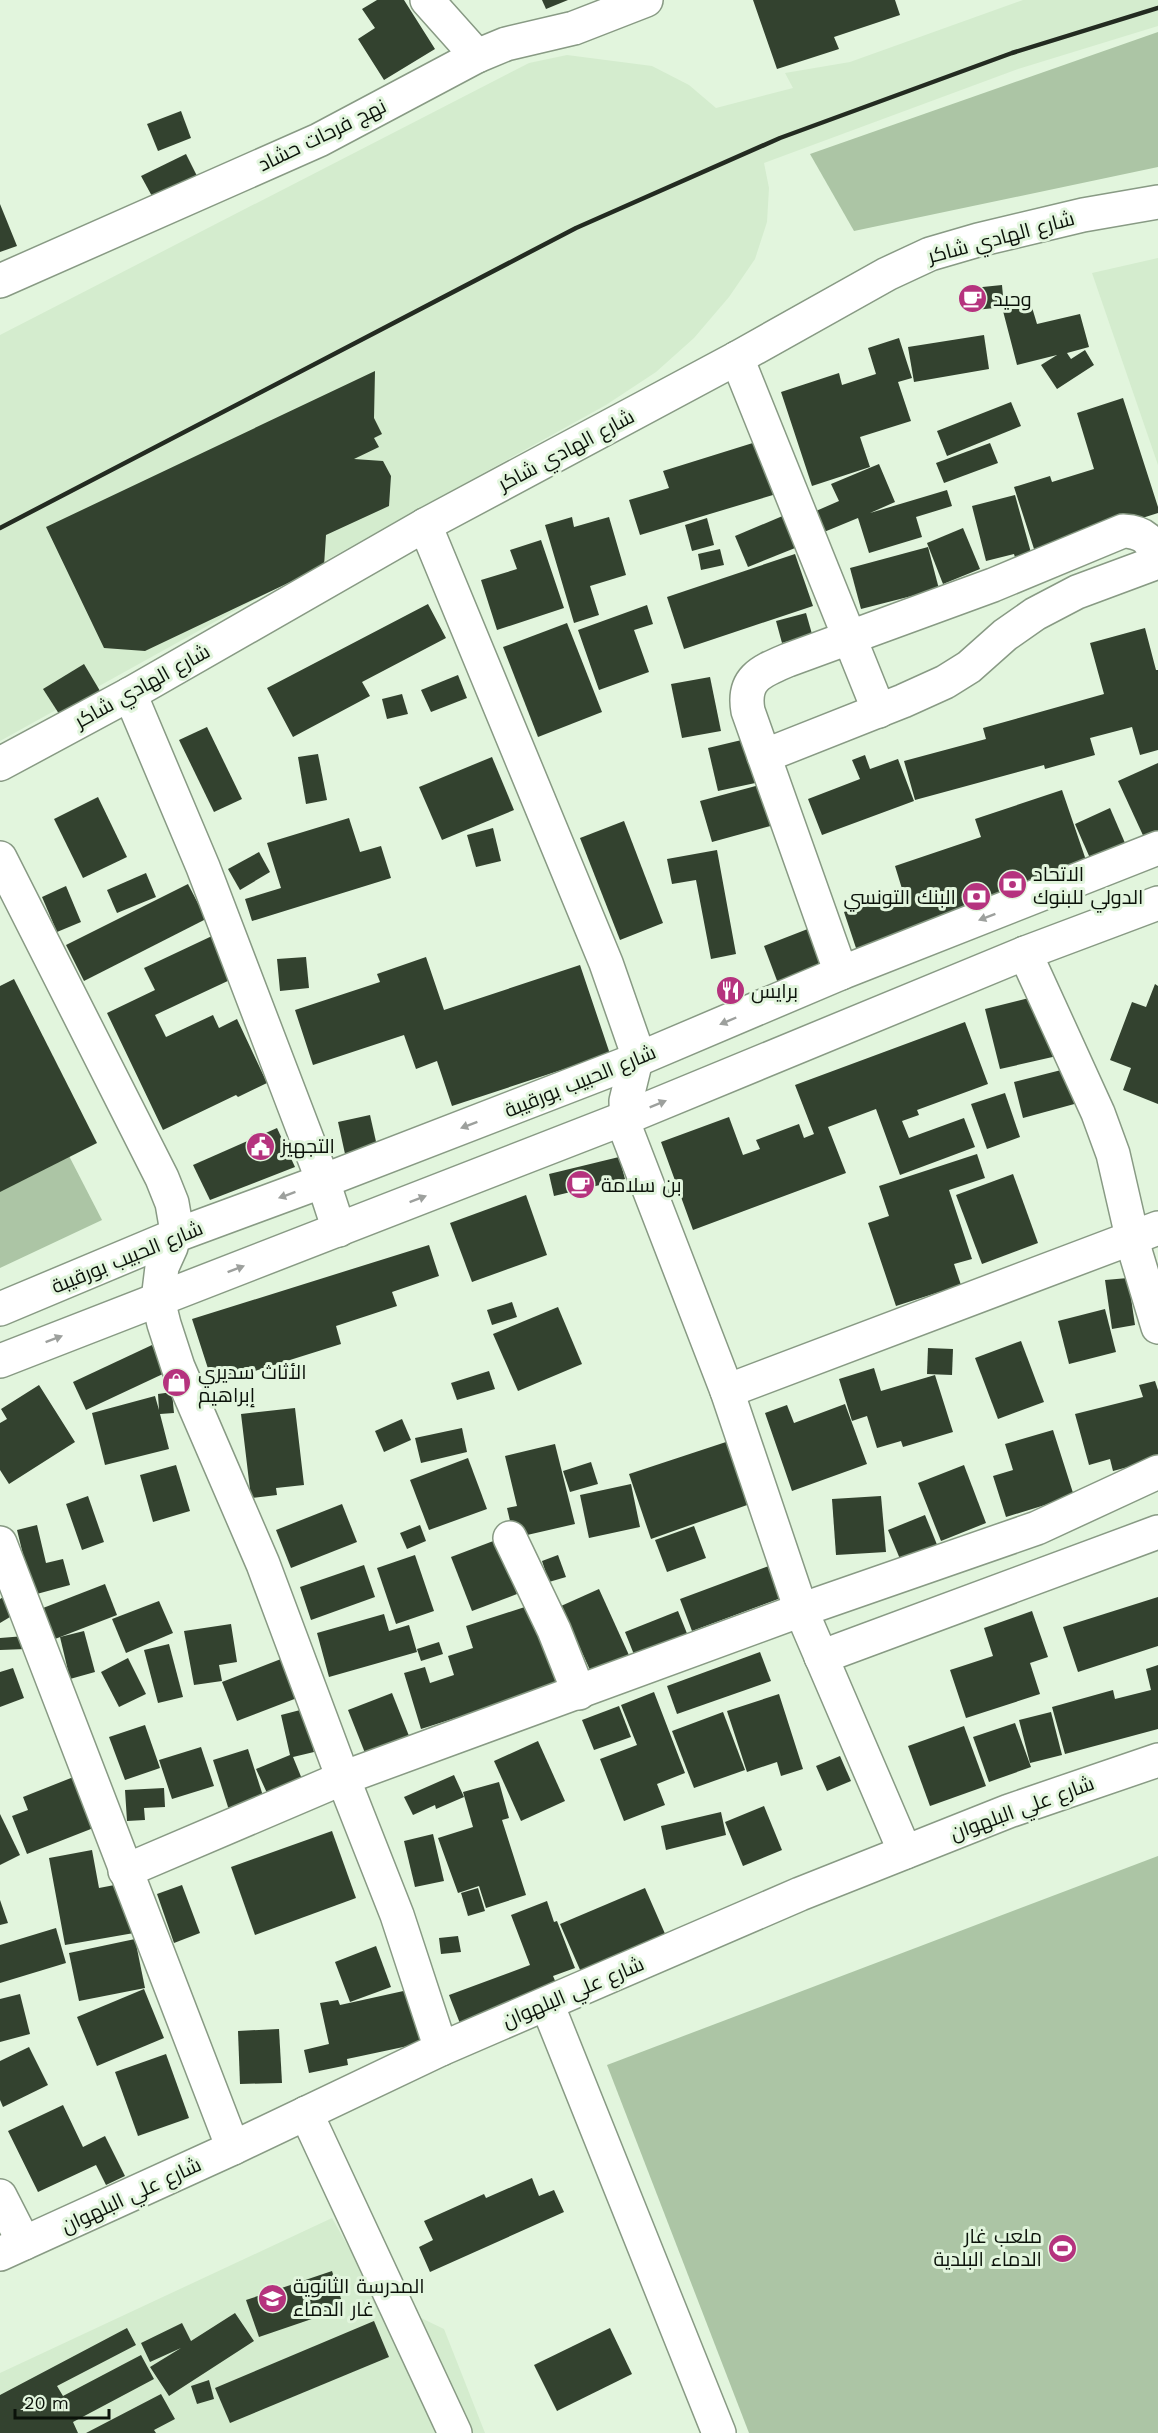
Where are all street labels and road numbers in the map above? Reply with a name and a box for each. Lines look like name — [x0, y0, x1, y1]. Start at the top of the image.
street label: نهج فرحات حشاد — [254, 94, 391, 178]
street label: شارع الهادي شاكر — [924, 206, 1078, 272]
street label: شارع الهادي شاكر — [493, 404, 640, 500]
street label: شارع الهادي شاكر — [69, 639, 216, 737]
street label: شارع الحبيب بورقيبة — [501, 1040, 660, 1124]
street label: شارع الحبيب بورقيبة — [48, 1216, 207, 1300]
street label: شارع علي البلهوان — [947, 1771, 1099, 1849]
street label: شارع علي البلهوان — [499, 1951, 649, 2036]
street label: شارع علي البلهوان — [57, 2152, 206, 2242]

